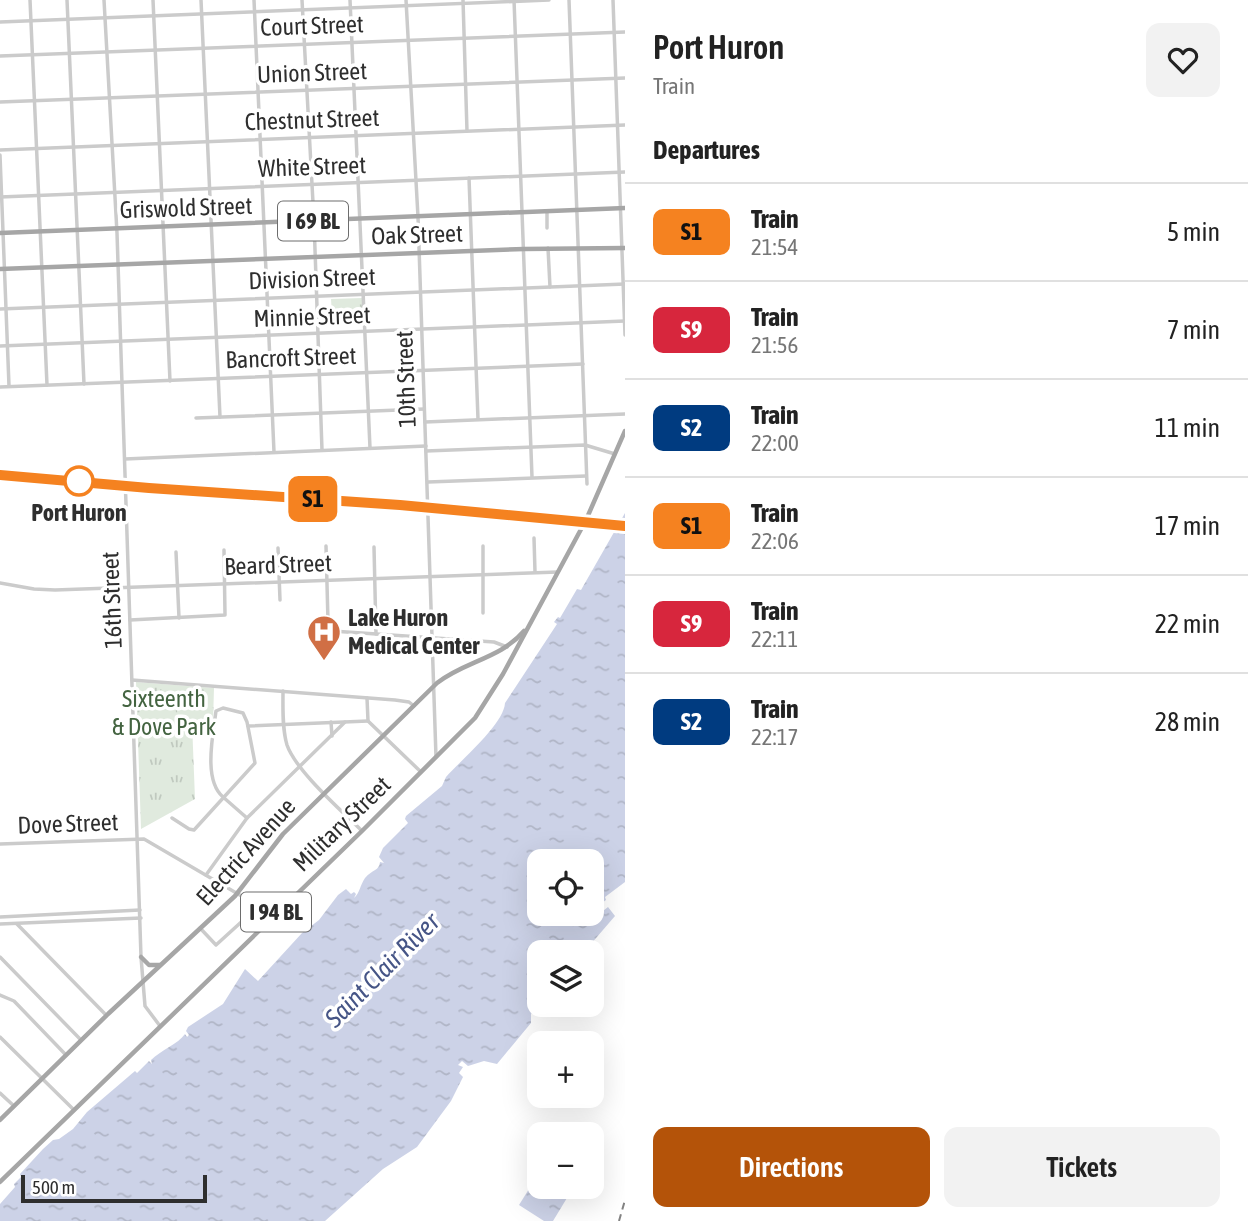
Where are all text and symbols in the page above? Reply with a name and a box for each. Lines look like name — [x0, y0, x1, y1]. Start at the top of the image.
street label: Court Street — [260, 10, 364, 41]
button: heart — [1146, 23, 1220, 97]
text: Port Huron — [653, 28, 784, 66]
street label: Union Street — [256, 57, 368, 88]
text: Train — [653, 73, 695, 99]
street label: Chestnut Street — [244, 104, 380, 135]
text: Departures — [653, 135, 760, 165]
street label: White Street — [258, 151, 367, 182]
street label: Griswold Street — [119, 192, 253, 223]
road number: I 69 BL — [278, 202, 348, 241]
text: Train — [751, 204, 799, 234]
text: 5 min — [1167, 217, 1220, 247]
text: S1 — [681, 218, 702, 245]
street label: Oak Street — [371, 219, 463, 250]
text: 21:54 — [751, 234, 798, 260]
street label: Division Street — [248, 263, 376, 294]
street label: Minnie Street — [253, 301, 371, 332]
text: Train — [751, 302, 799, 332]
text: 7 min — [1167, 315, 1220, 345]
text: S9 — [681, 316, 702, 343]
street label: 10th Street — [390, 330, 421, 428]
text: 21:56 — [751, 332, 798, 358]
street label: Bancroft Street — [225, 342, 357, 373]
text: Train — [751, 400, 799, 430]
text: 11 min — [1155, 413, 1220, 443]
text: S2 — [681, 414, 702, 441]
text: 22:00 — [751, 430, 799, 456]
marker: Port Huron — [64, 466, 94, 496]
line badge: S1 — [282, 476, 344, 522]
text: S1 — [302, 485, 324, 512]
text: Train — [751, 498, 799, 528]
place label: Port Huron — [31, 499, 127, 526]
text: 17 min — [1155, 511, 1220, 541]
text: S1 — [681, 512, 702, 539]
text: 22:06 — [751, 528, 799, 554]
street label: Beard Street — [224, 549, 332, 580]
street label: 16th Street — [96, 551, 127, 649]
text: Train — [751, 596, 799, 626]
place label: Lake Huron Medical Center — [348, 604, 480, 659]
text: 22 min — [1155, 609, 1220, 639]
text: S9 — [681, 610, 702, 637]
hospital icon: Lake Huron Medical Center — [305, 613, 343, 662]
text: 22:11 — [751, 626, 798, 652]
park label: Sixteenth & Dove Park — [112, 685, 217, 740]
text: Train — [751, 694, 799, 724]
text: 28 min — [1155, 707, 1220, 737]
text: S2 — [681, 708, 702, 735]
text: 22:17 — [751, 724, 798, 750]
street label: Military Street — [288, 771, 396, 877]
street label: Electric Avenue — [191, 793, 301, 911]
street label: Dove Street — [17, 808, 119, 839]
map controls — [527, 849, 604, 1199]
button: locate — [527, 849, 604, 926]
road number: I 94 BL — [241, 892, 311, 931]
water label: Saint Clair River — [318, 906, 446, 1034]
button: layers — [527, 940, 604, 1017]
button: + — [527, 1031, 604, 1108]
button: − — [527, 1122, 604, 1199]
button: Directions — [653, 1127, 930, 1207]
button: Tickets — [944, 1127, 1220, 1207]
scale bar — [21, 1172, 206, 1204]
text: 500 m — [32, 1176, 75, 1198]

